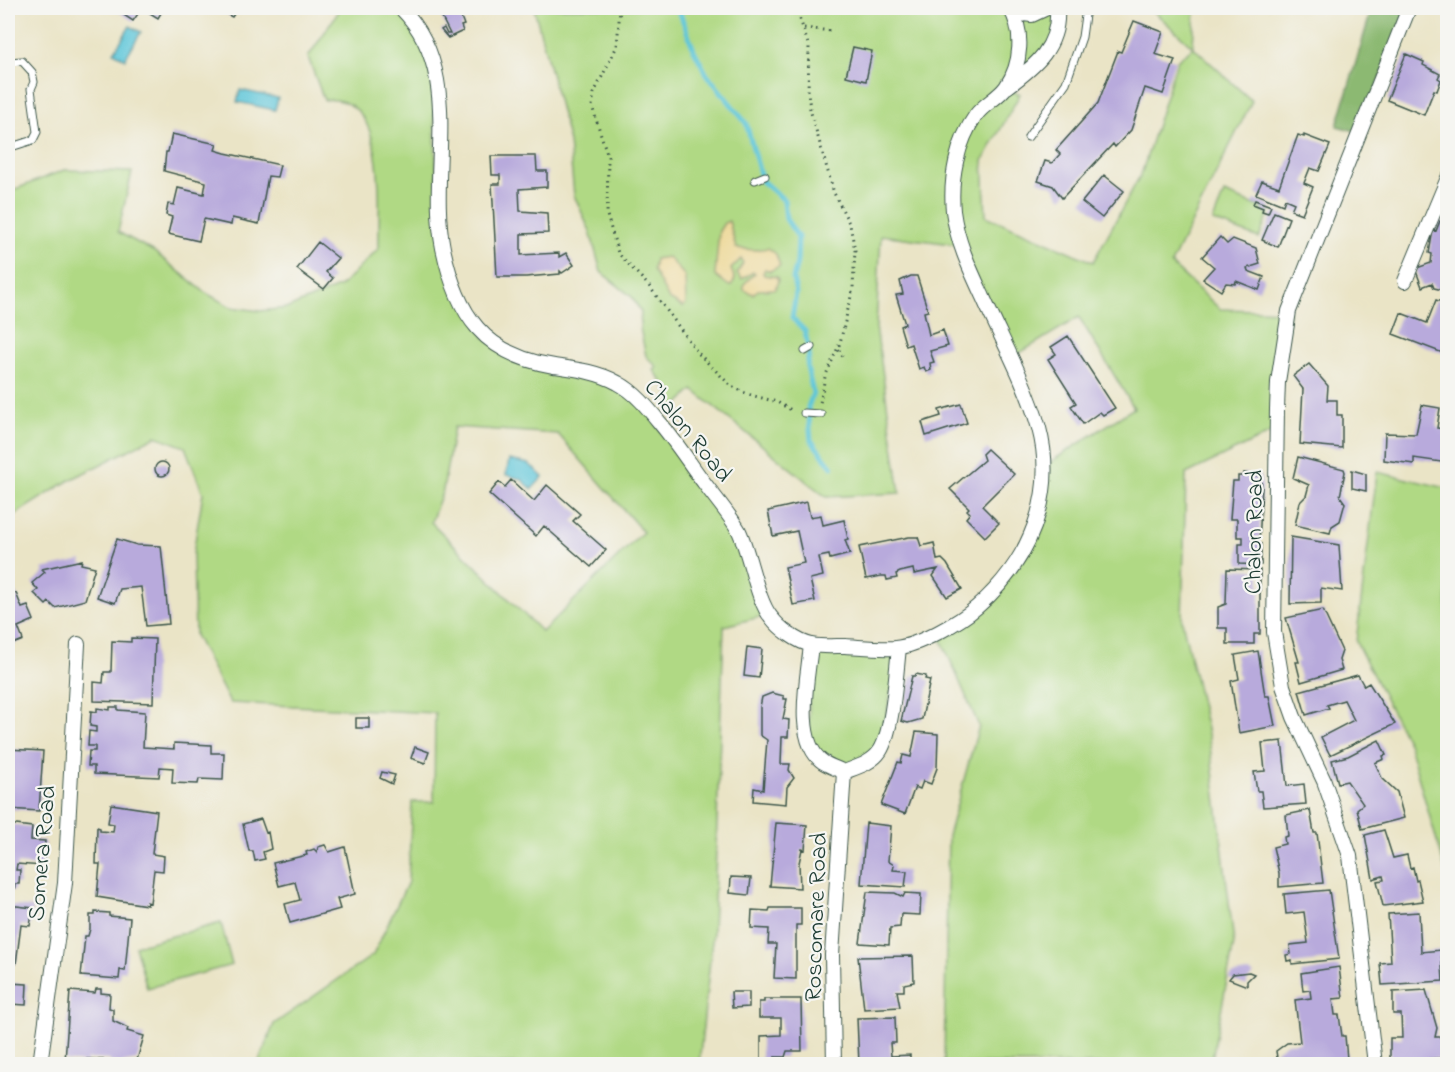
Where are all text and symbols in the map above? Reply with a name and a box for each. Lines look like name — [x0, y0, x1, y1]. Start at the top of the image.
street label: Chalon Road — [634, 372, 740, 491]
street label: Chalon Road — [1237, 469, 1274, 594]
street label: Somera Road — [20, 784, 67, 922]
street label: Roscomare Road — [797, 831, 838, 1002]

